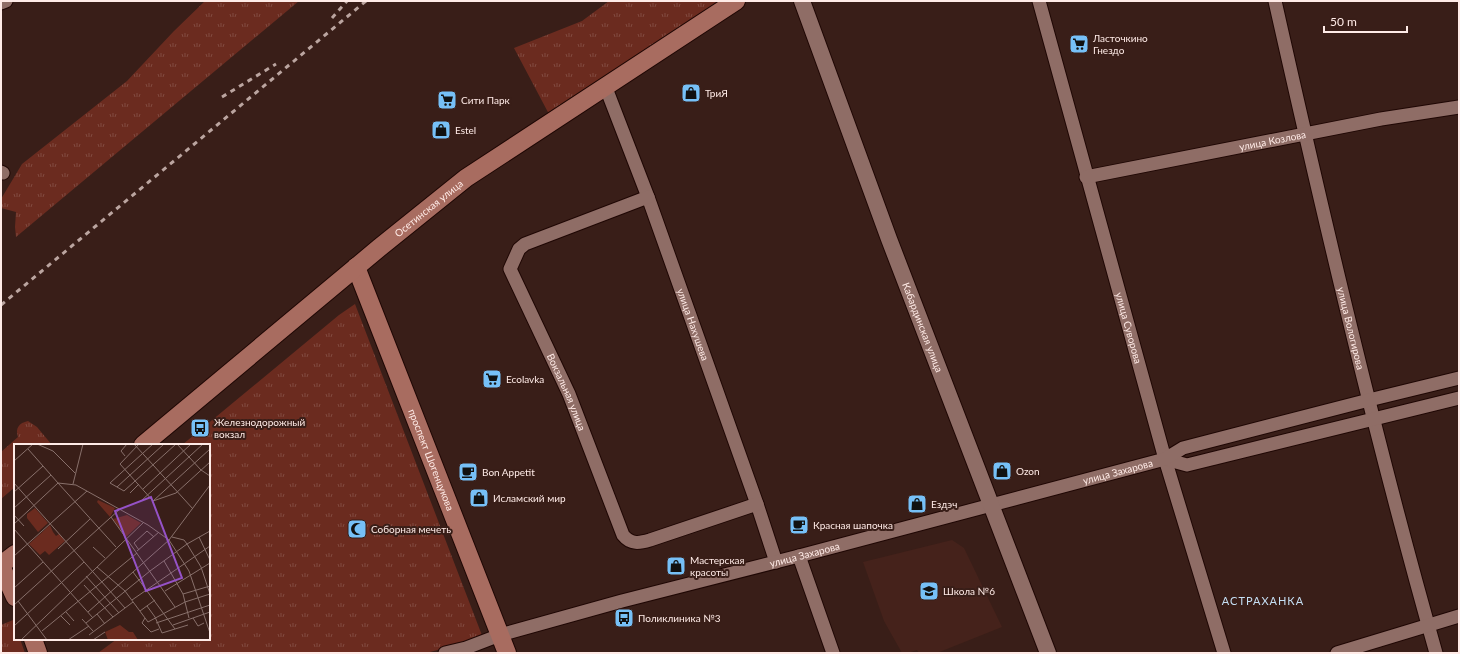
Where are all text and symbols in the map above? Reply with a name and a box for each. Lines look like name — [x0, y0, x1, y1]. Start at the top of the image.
scale bar — [1324, 8, 1407, 34]
text: 50 m — [1330, 14, 1357, 29]
place label: Ласточкино Гнездо — [1092, 32, 1148, 56]
supermarket icon: Ласточкино Гнездо — [1068, 33, 1090, 55]
shop icon: ТриЯ — [680, 82, 702, 104]
place label: ТриЯ — [705, 87, 728, 99]
supermarket icon: Сити Парк — [436, 89, 458, 111]
place label: Сити Парк — [461, 94, 511, 106]
shop icon: Estel — [430, 119, 452, 141]
place label: Estel — [455, 124, 476, 136]
street label: улица Козлова — [1238, 128, 1307, 153]
street label: Осетинская улица — [392, 177, 465, 239]
street label: Кабардинская улица — [900, 281, 946, 374]
street label: улица Вологирова — [1335, 286, 1367, 371]
street label: улица Нахушева — [675, 287, 712, 362]
street label: улица Суворова — [1113, 291, 1144, 365]
street label: Вокзальная улица — [545, 352, 588, 432]
supermarket icon: Ecolavka — [481, 368, 503, 390]
place label: Ecolavka — [506, 373, 544, 385]
street label: проспект Шогенцукова — [406, 407, 457, 512]
place label: Железнодорожный вокзал — [214, 416, 306, 440]
bus stop icon: Железнодорожный вокзал — [189, 417, 211, 439]
inset map — [14, 444, 210, 640]
street label: улица Захарова — [1081, 457, 1154, 487]
shop icon: Ozon — [991, 460, 1013, 482]
cafe icon: Bon Appetit — [457, 461, 479, 483]
place label: Ozon — [1016, 465, 1040, 477]
place label: Bon Appetit — [482, 466, 535, 478]
shop icon: Исламский мир — [468, 487, 490, 509]
place label: Исламский мир — [493, 492, 566, 504]
shop icon: Ездэч — [906, 493, 928, 515]
place label: Ездэч — [931, 498, 957, 510]
cafe icon: Красная шапочка — [788, 514, 810, 536]
mosque icon: Соборная мечеть — [346, 518, 368, 540]
place label: Красная шапочка — [813, 519, 893, 531]
place label: Соборная мечеть — [371, 523, 451, 535]
street label: улица Захарова — [768, 540, 841, 569]
place label: Мастерская красоты — [690, 554, 745, 578]
shop icon: Мастерская красоты — [665, 555, 687, 577]
school or university icon: Школа №6 — [918, 580, 940, 602]
place label: Школа №6 — [943, 585, 995, 597]
district label: АСТРАХАНКА — [1222, 594, 1304, 607]
bus stop icon: Поликлиника №3 — [613, 607, 635, 629]
place label: Поликлиника №3 — [638, 612, 721, 624]

